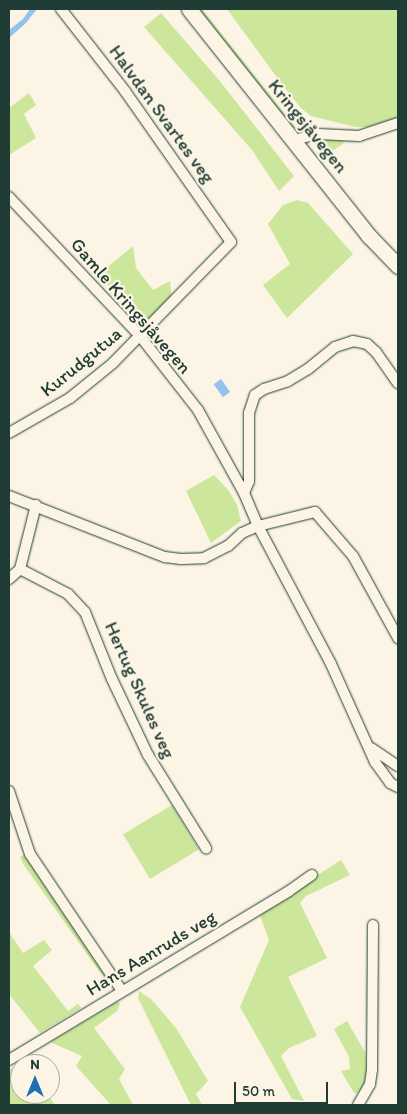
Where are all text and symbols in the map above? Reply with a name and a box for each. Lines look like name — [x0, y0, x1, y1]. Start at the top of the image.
street label: Halvdan Svartes veg — [104, 41, 220, 187]
street label: Kringsjåvegen — [263, 75, 353, 177]
street label: Gamle Kringsjåvegen — [66, 234, 196, 378]
street label: Kurudgutua — [36, 322, 126, 402]
street label: Hertug Skules veg — [100, 618, 180, 762]
street label: Hans Aanruds veg — [82, 905, 220, 1001]
north arrow — [10, 1054, 60, 1104]
text: N — [30, 1056, 40, 1073]
scale bar — [237, 1072, 331, 1104]
text: 50 m — [242, 1082, 275, 1100]

